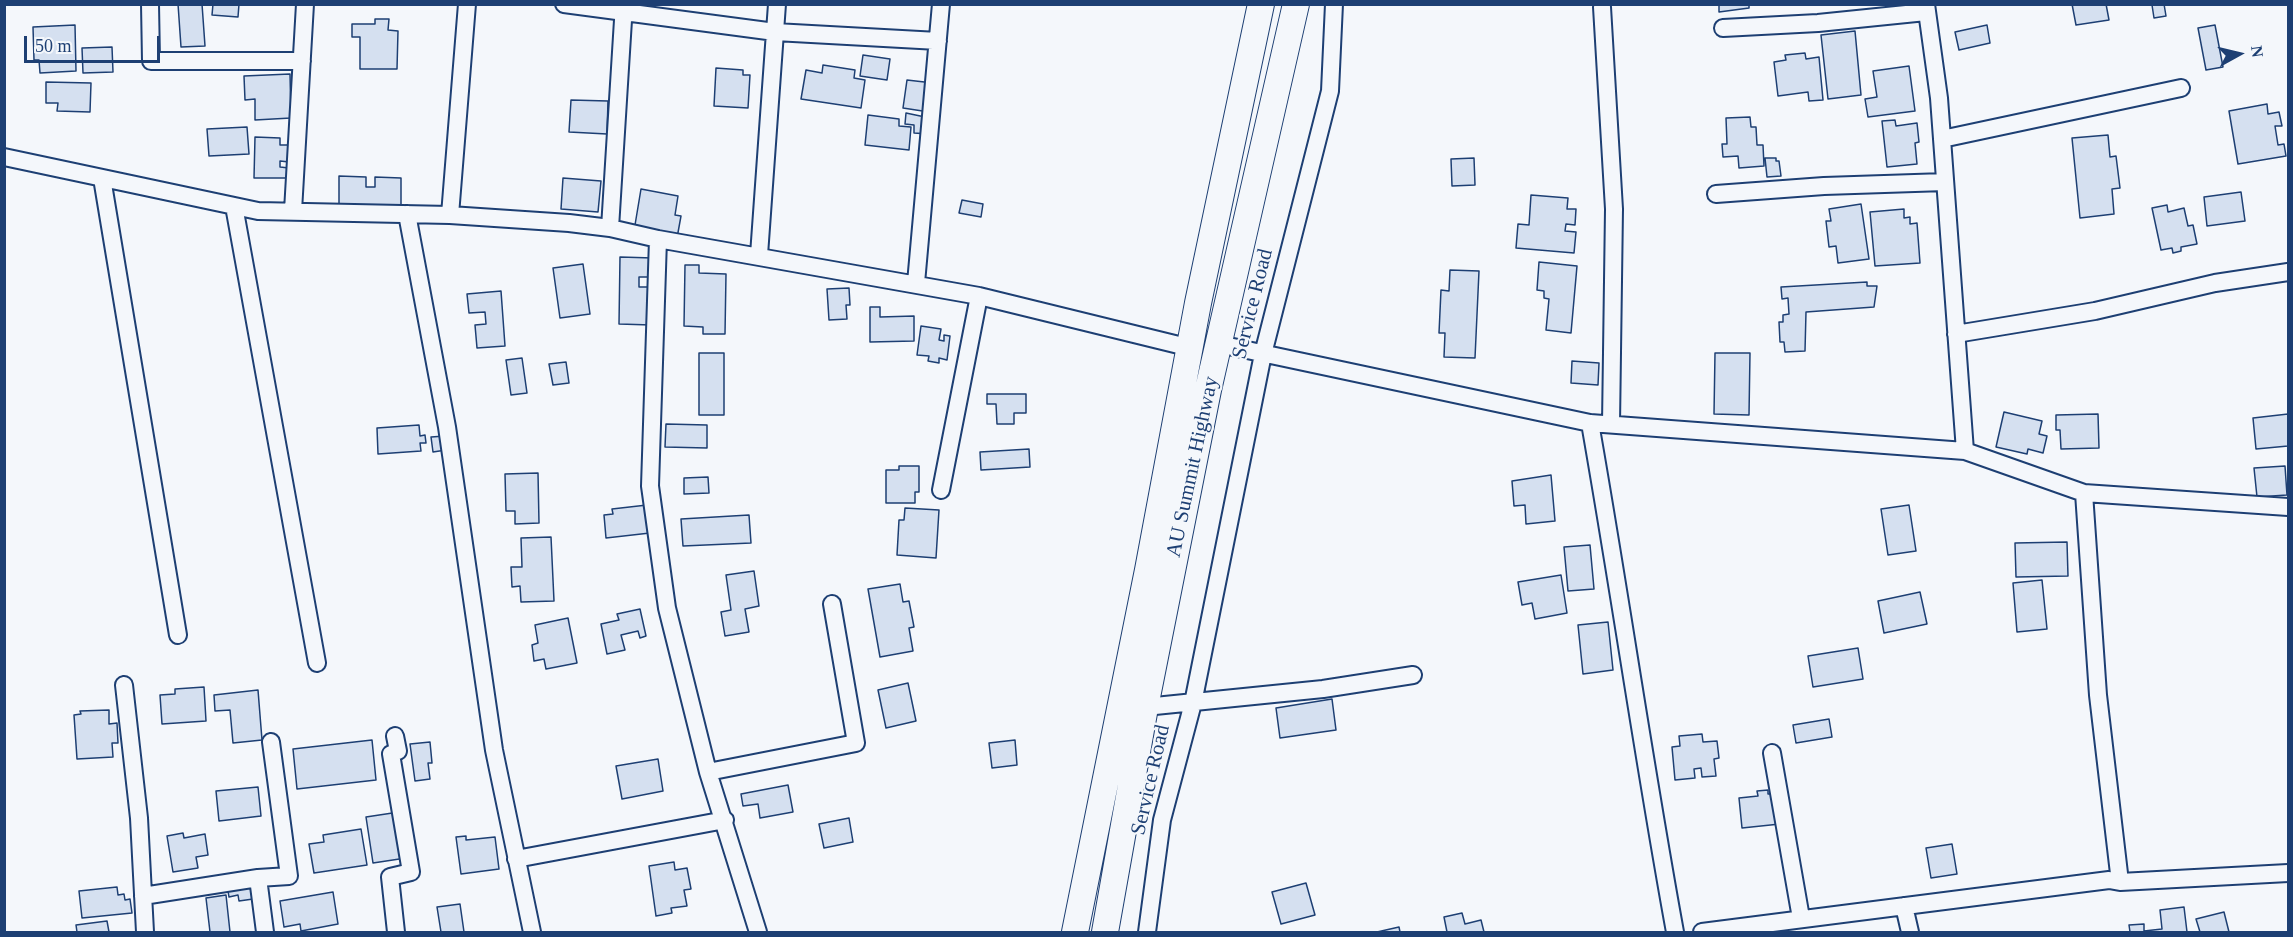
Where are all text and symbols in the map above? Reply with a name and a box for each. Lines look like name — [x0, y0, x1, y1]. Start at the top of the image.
scale bar — [27, 24, 164, 62]
north arrow — [2209, 24, 2269, 84]
text: 50 m — [35, 36, 72, 56]
text: N — [2248, 45, 2267, 58]
street label: Service Road — [1227, 246, 1279, 362]
street label: AU Summit Highway — [1162, 374, 1224, 560]
street label: Service Road — [1126, 722, 1176, 838]

